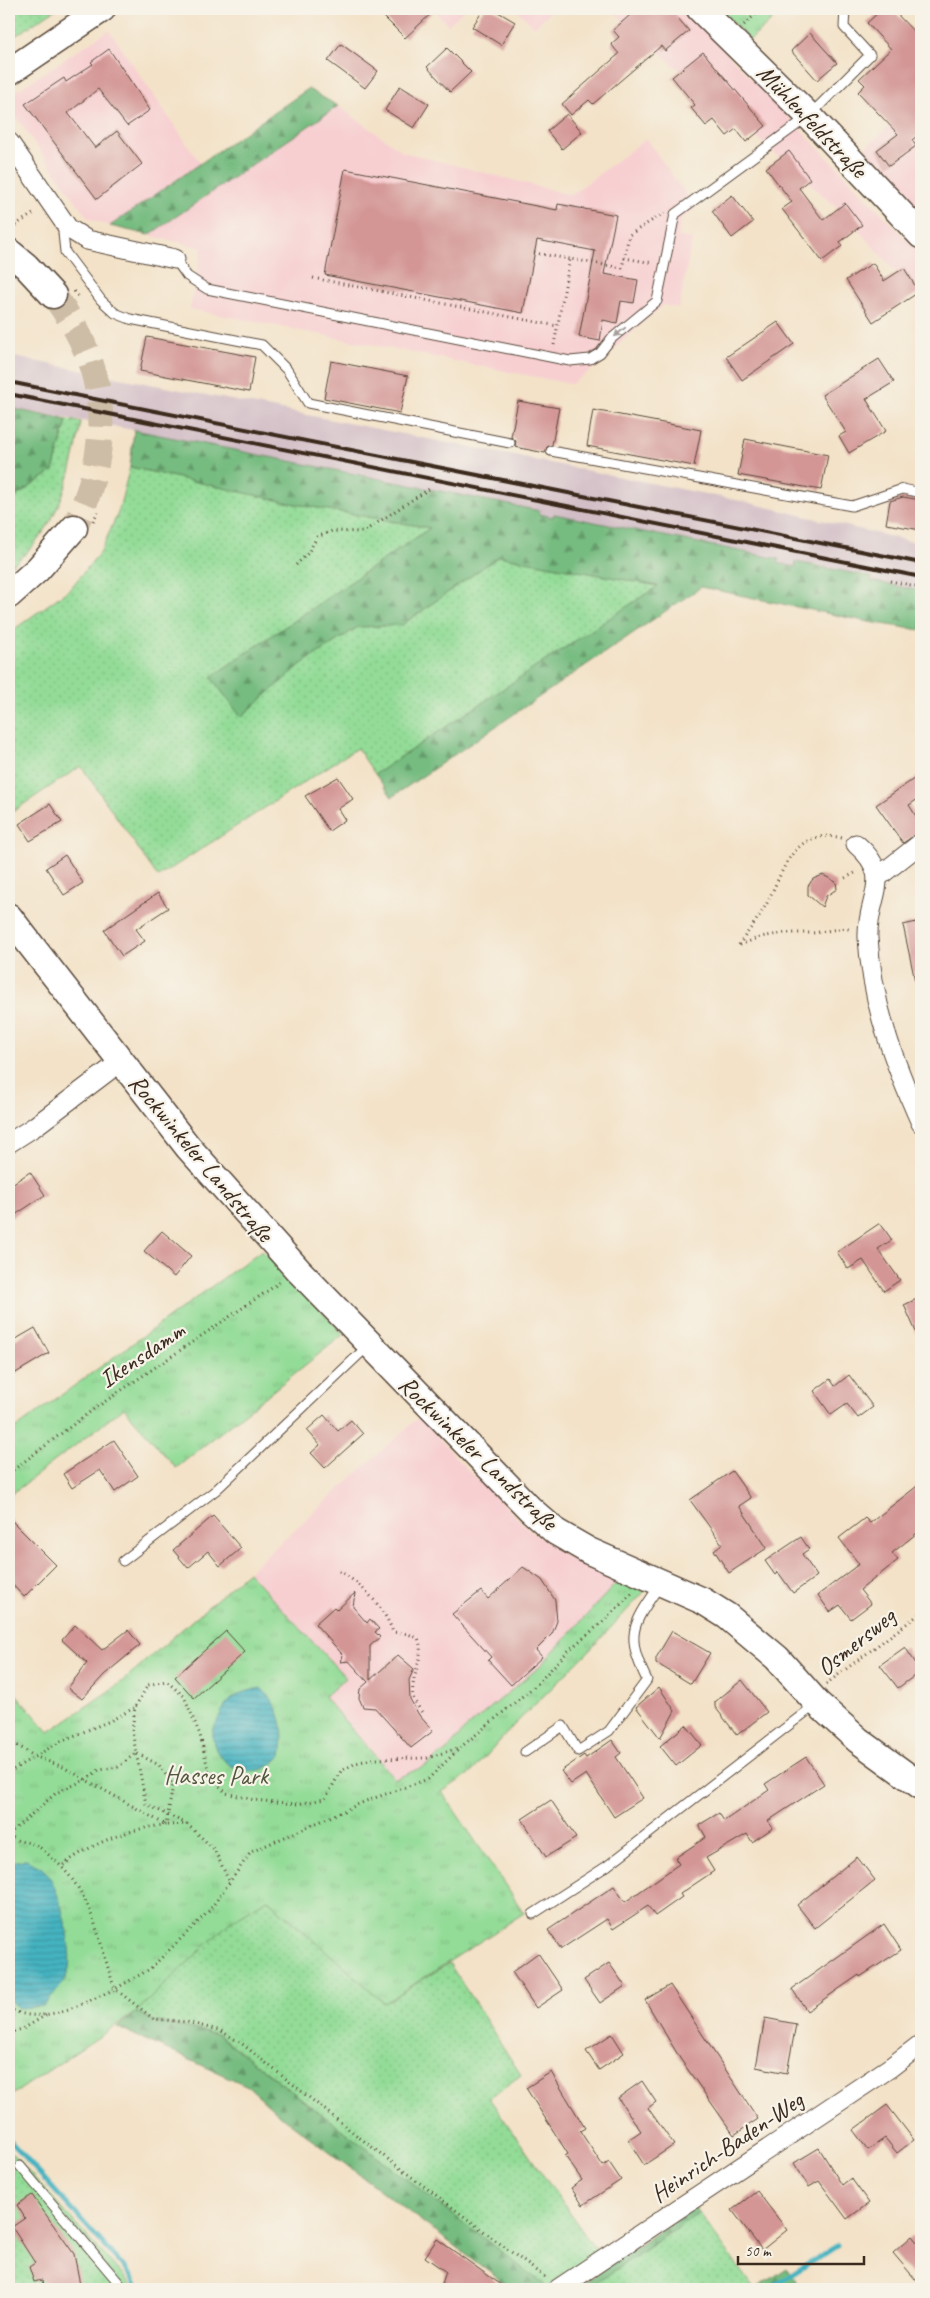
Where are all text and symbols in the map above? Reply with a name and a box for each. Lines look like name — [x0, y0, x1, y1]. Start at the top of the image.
street label: Mühlenfeldstraße — [750, 57, 876, 186]
one-way arrow — [613, 327, 626, 338]
street label: Rockwinkeler Landstraße — [121, 1068, 282, 1250]
street label: Ikensdamm — [93, 1314, 192, 1395]
street label: Rockwinkeler Landstraße — [392, 1369, 566, 1539]
street label: Osmersweg — [810, 1599, 903, 1683]
park label: Hasses Park — [164, 1760, 270, 1792]
street label: Heinrich-Baden-Weg — [645, 2084, 810, 2210]
scale bar — [738, 2233, 864, 2265]
text: 50 m — [745, 2242, 772, 2261]

